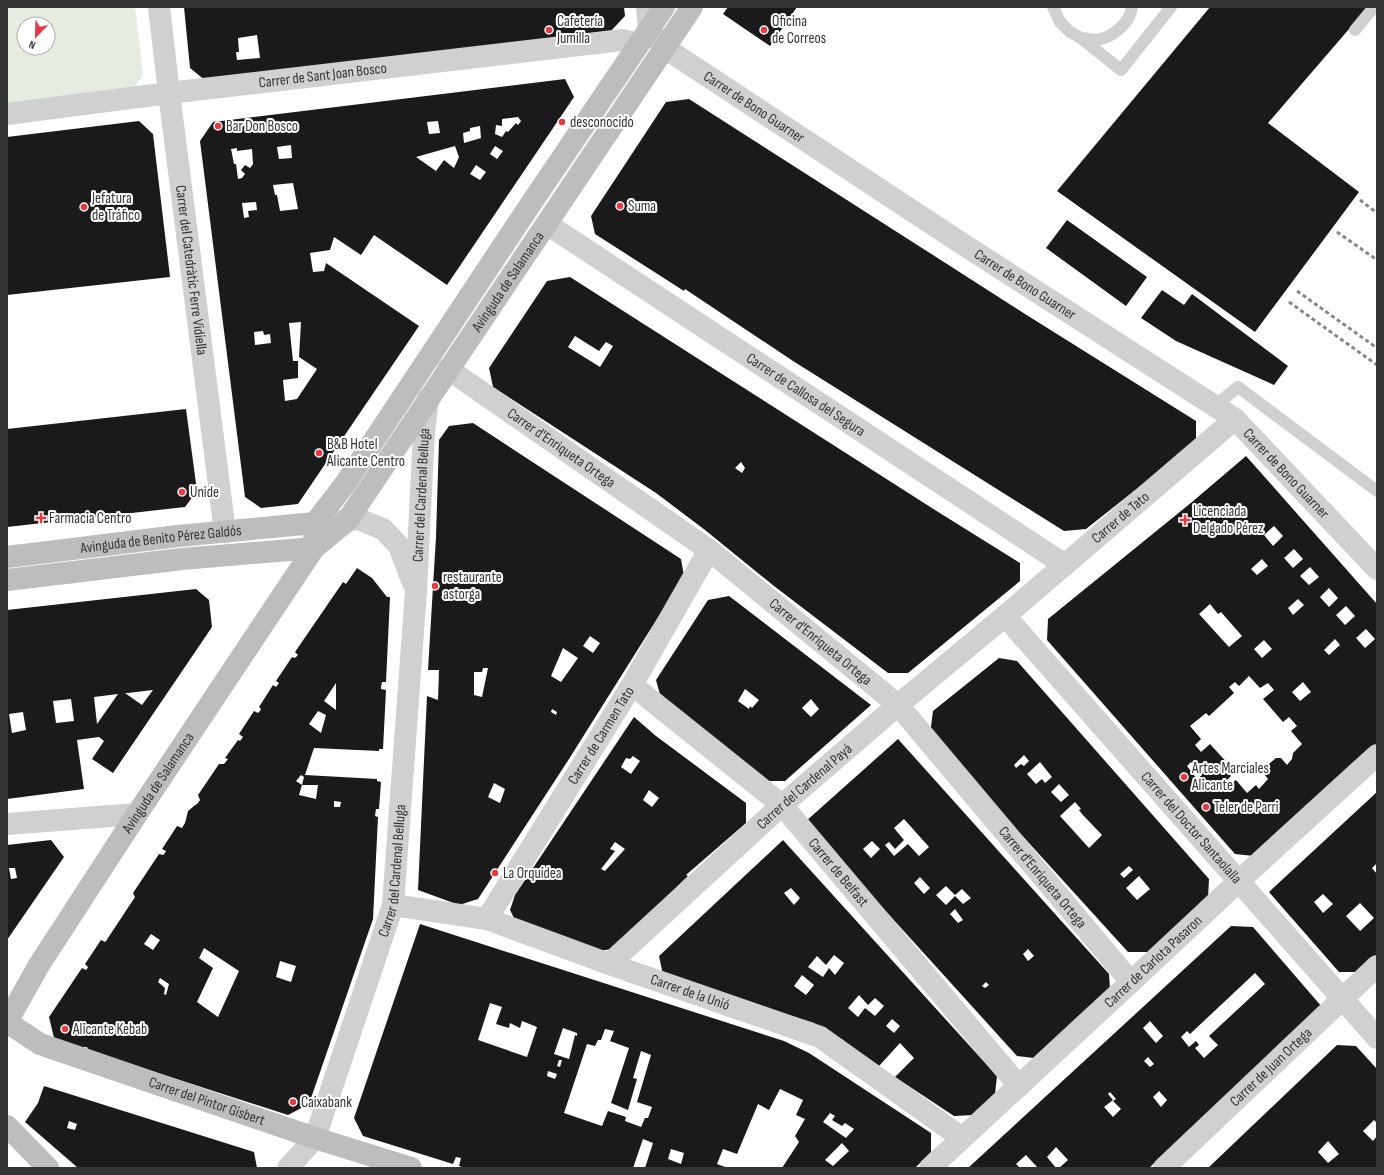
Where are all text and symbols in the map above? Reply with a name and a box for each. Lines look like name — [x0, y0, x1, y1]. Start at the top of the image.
place label: Cafetería Jumilla — [556, 12, 603, 48]
place label: Oficina de Correos — [772, 12, 826, 48]
north arrow — [16, 16, 56, 56]
marker: Cafetería Jumilla — [544, 25, 554, 35]
marker: Oficina de Correos — [759, 25, 769, 35]
text: N — [27, 38, 38, 52]
street label: Carrer de Sant Joan Bosco — [258, 58, 388, 92]
street label: Carrer de Bono Guarner — [700, 67, 809, 147]
place label: desconocido — [570, 113, 634, 132]
place label: Bar Don Bosco — [226, 117, 298, 136]
marker: desconocido — [557, 117, 567, 127]
marker: Bar Don Bosco — [213, 121, 223, 131]
street label: Carrer del Catedràtic Ferre Vidiella — [171, 184, 212, 356]
place label: Jefatura de Tráfico — [91, 189, 140, 225]
place label: Suma — [628, 197, 656, 216]
marker: Suma — [615, 201, 625, 211]
marker: Jefatura de Tráfico — [79, 202, 89, 212]
street label: Avinguda de Salamanca — [467, 227, 548, 336]
street label: Carrer de Bono Guarner — [971, 245, 1080, 324]
street label: Carrer de Callosa del Segura — [743, 348, 869, 441]
street label: Carrer d'Enriqueta Ortega — [504, 404, 619, 492]
street label: Carrer de Bono Guarner — [1239, 424, 1334, 523]
street label: Carrer del Cardenal Belluga — [408, 427, 434, 563]
place label: B&B Hotel Alicante Centro — [326, 435, 405, 471]
marker: B&B Hotel Alicante Centro — [314, 448, 324, 458]
place label: Unide — [190, 483, 219, 502]
marker: Unide — [177, 487, 187, 497]
street label: Carrer de Tato — [1087, 487, 1153, 547]
place label: Licenciada Delgado Pérez — [1193, 502, 1264, 538]
place label: Farmacia Centro — [49, 509, 131, 528]
marker: Farmacia Centro — [36, 513, 46, 523]
marker: Licenciada Delgado Pérez — [1180, 515, 1190, 525]
street label: Avinguda de Benito Pérez Galdós — [78, 521, 242, 558]
place label: restaurante astorga — [443, 568, 502, 604]
marker: restaurante astorga — [430, 581, 440, 591]
street label: Carrer d'Enriqueta Ortega — [765, 594, 876, 689]
street label: Carrer de Carmen Tato — [563, 683, 638, 788]
street label: Avinguda de Salamanca — [117, 729, 198, 837]
street label: Carrer del Cardenal Payá — [752, 739, 856, 833]
place label: Artes Marciales Alicante — [1191, 759, 1269, 795]
street label: Carrer del Doctor Santaolalla — [1137, 767, 1246, 888]
marker: Artes Marciales Alicante — [1179, 772, 1189, 782]
place label: Teler de Parri — [1214, 798, 1279, 817]
marker: Teler de Parri — [1201, 802, 1211, 812]
street label: Carrer del Cardenal Belluga — [373, 803, 410, 939]
street label: Carrer d'Enriqueta Ortega — [995, 822, 1091, 932]
street label: Carrer de Belfast — [804, 834, 873, 911]
place label: La Orquídea — [503, 864, 562, 883]
marker: La Orquídea — [490, 868, 500, 878]
street label: Carrer de Carlota Pasaron — [1100, 911, 1206, 1012]
street label: Carrer de la Unió — [648, 970, 732, 1015]
place label: Alicante Kebab — [72, 1020, 147, 1039]
street label: Carrer de Juan Ortega — [1225, 1023, 1316, 1110]
marker: Alicante Kebab — [60, 1024, 70, 1034]
street label: Carrer del Pintor Gisbert — [146, 1072, 268, 1130]
place label: Caixabank — [301, 1093, 352, 1112]
marker: Caixabank — [288, 1097, 298, 1107]

